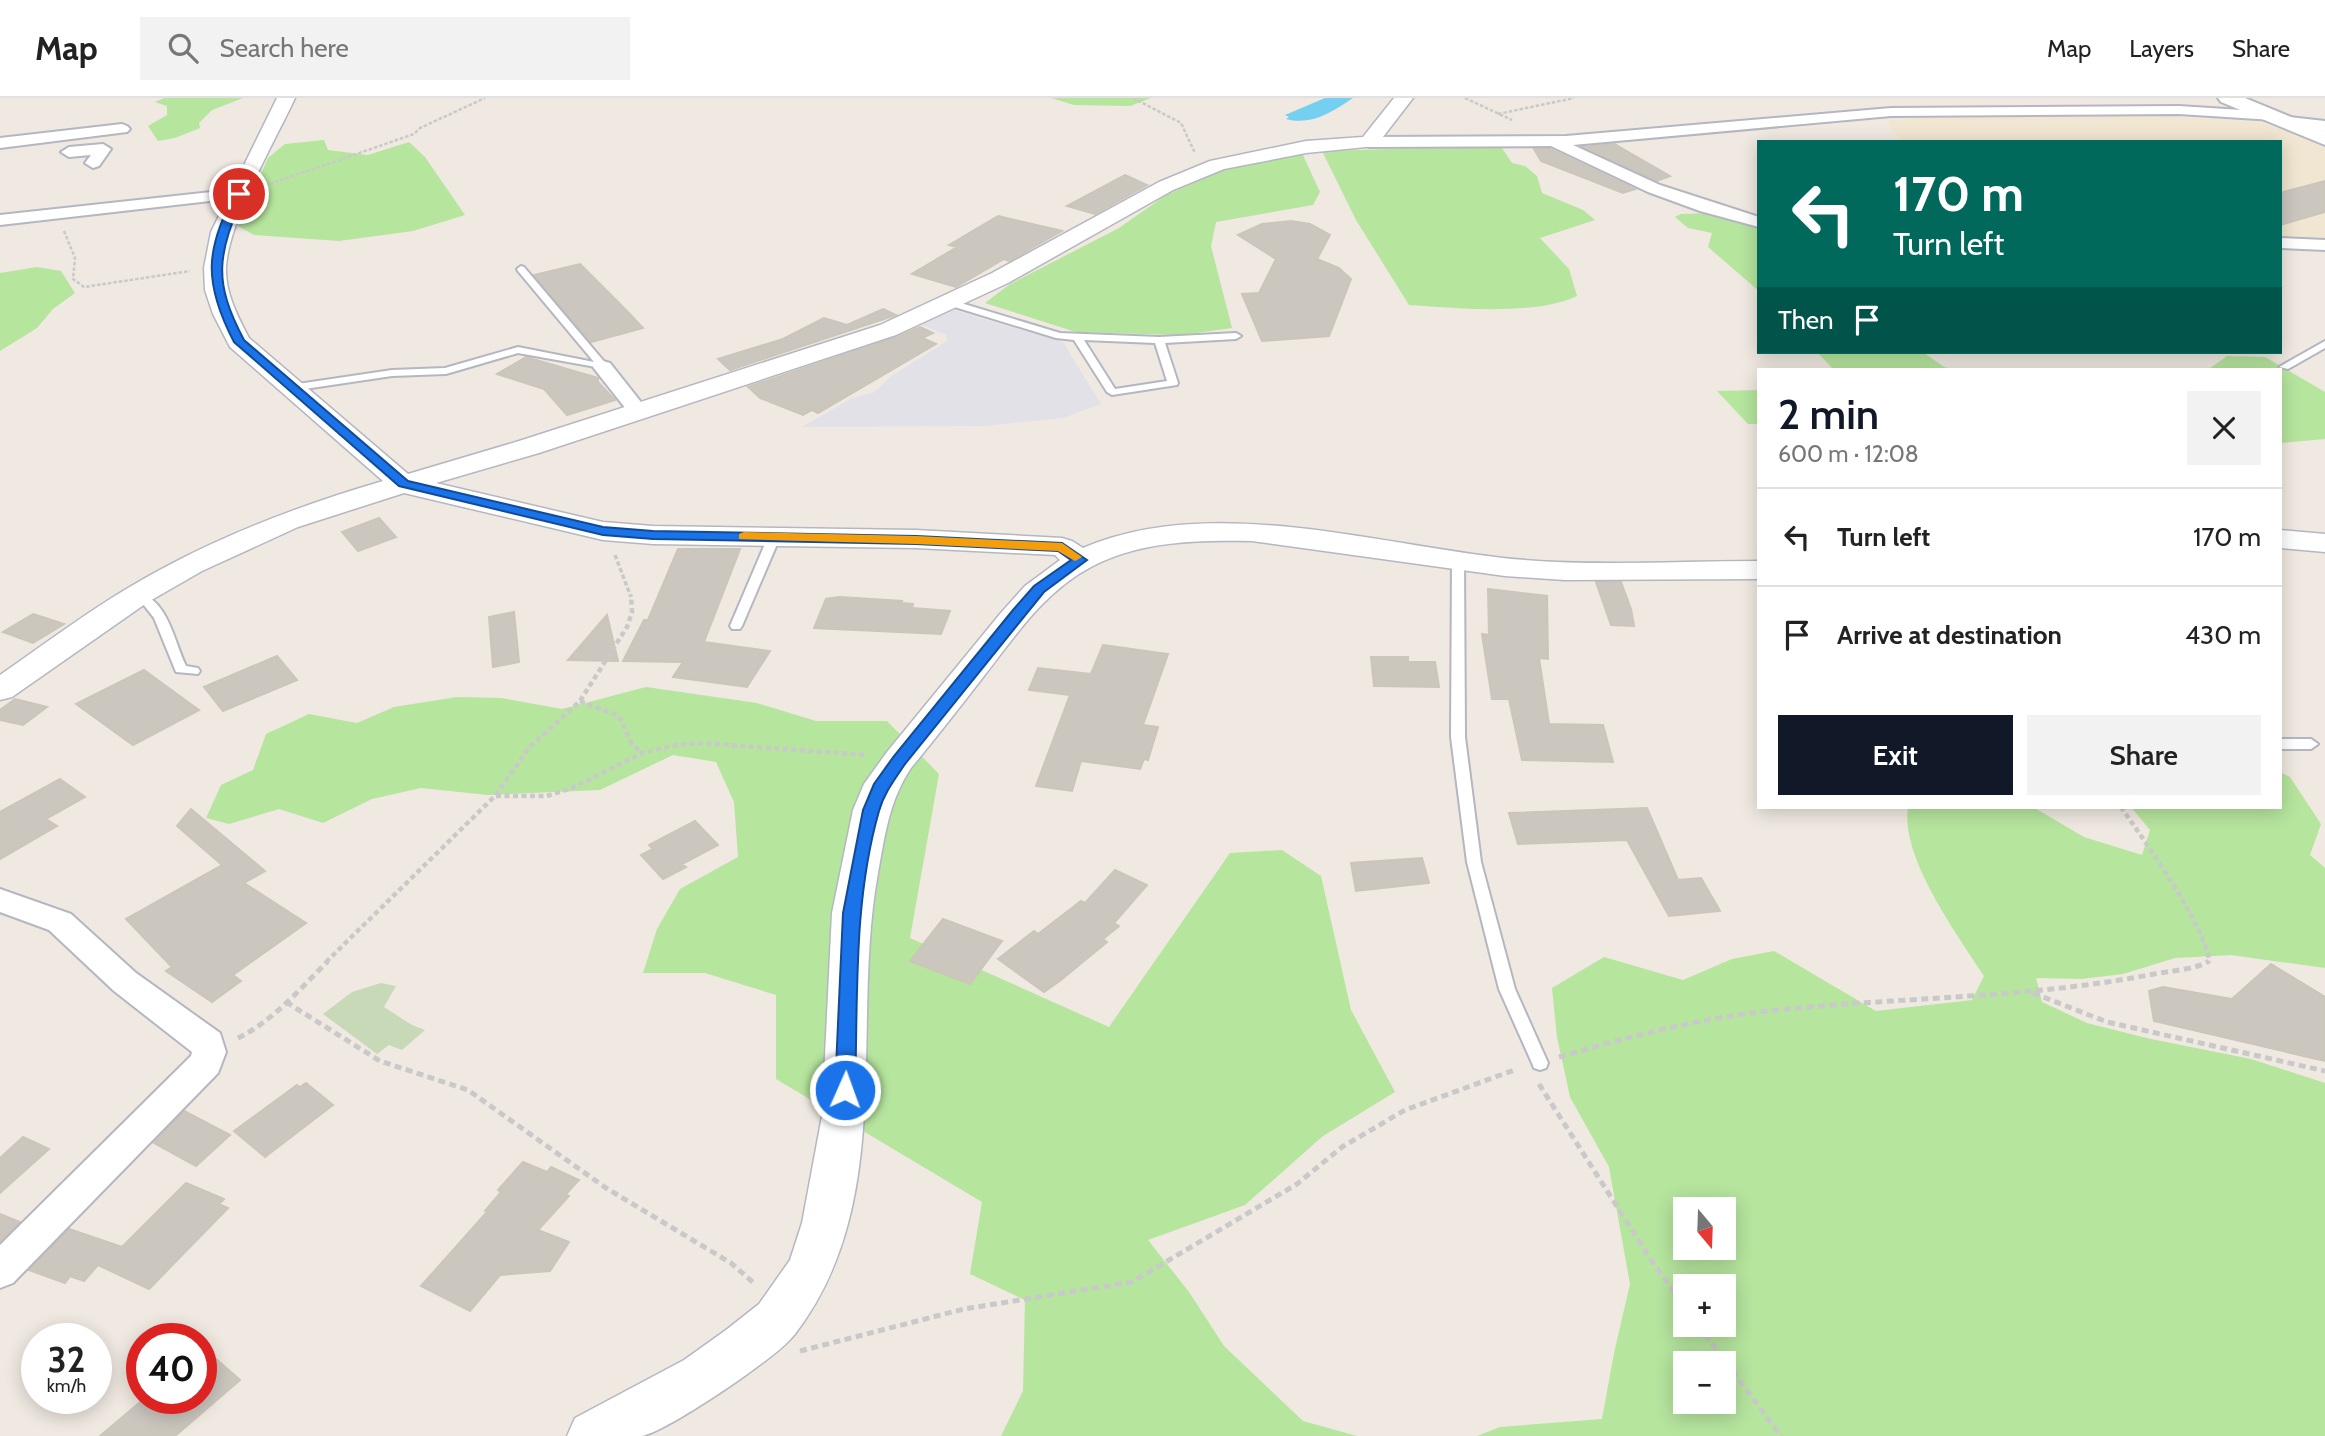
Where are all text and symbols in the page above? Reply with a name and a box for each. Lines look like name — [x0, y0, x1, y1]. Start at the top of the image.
search box — [140, 17, 630, 80]
text: Map — [35, 28, 98, 68]
icon: search — [164, 29, 202, 67]
text: Search here — [220, 32, 349, 64]
text: Map — [2047, 34, 2091, 63]
text: Layers — [2129, 34, 2194, 63]
text: Share — [2232, 34, 2290, 63]
pin — [209, 164, 269, 224]
text: 170 m — [1893, 164, 2024, 223]
icon: left — [1778, 168, 1869, 259]
icon: arrive — [220, 175, 258, 213]
text: Turn left — [1893, 224, 2004, 263]
icon: arrive — [1848, 301, 1886, 339]
text: Then — [1778, 304, 1834, 336]
text: 2 min — [1778, 388, 1879, 440]
button: close — [2187, 391, 2261, 465]
text: 600 m · 12:08 — [1778, 440, 1919, 468]
icon: left — [1778, 518, 1816, 556]
text: Turn left — [1837, 521, 1930, 553]
text: 170 m — [2193, 521, 2261, 553]
icon: arrive — [1778, 616, 1816, 654]
text: Arrive at destination — [1837, 619, 2062, 651]
text: 430 m — [2185, 619, 2261, 651]
button: Exit — [1778, 715, 2013, 795]
button: Share — [2027, 715, 2261, 795]
position arrow — [808, 1053, 882, 1127]
north arrow — [1673, 1197, 1736, 1260]
map controls — [1673, 1197, 1736, 1414]
button: + — [1673, 1274, 1736, 1337]
speed limit sign: 40 — [126, 1323, 217, 1414]
text: 32 — [48, 1338, 85, 1381]
button: − — [1673, 1351, 1736, 1414]
text: km/h — [47, 1375, 86, 1397]

